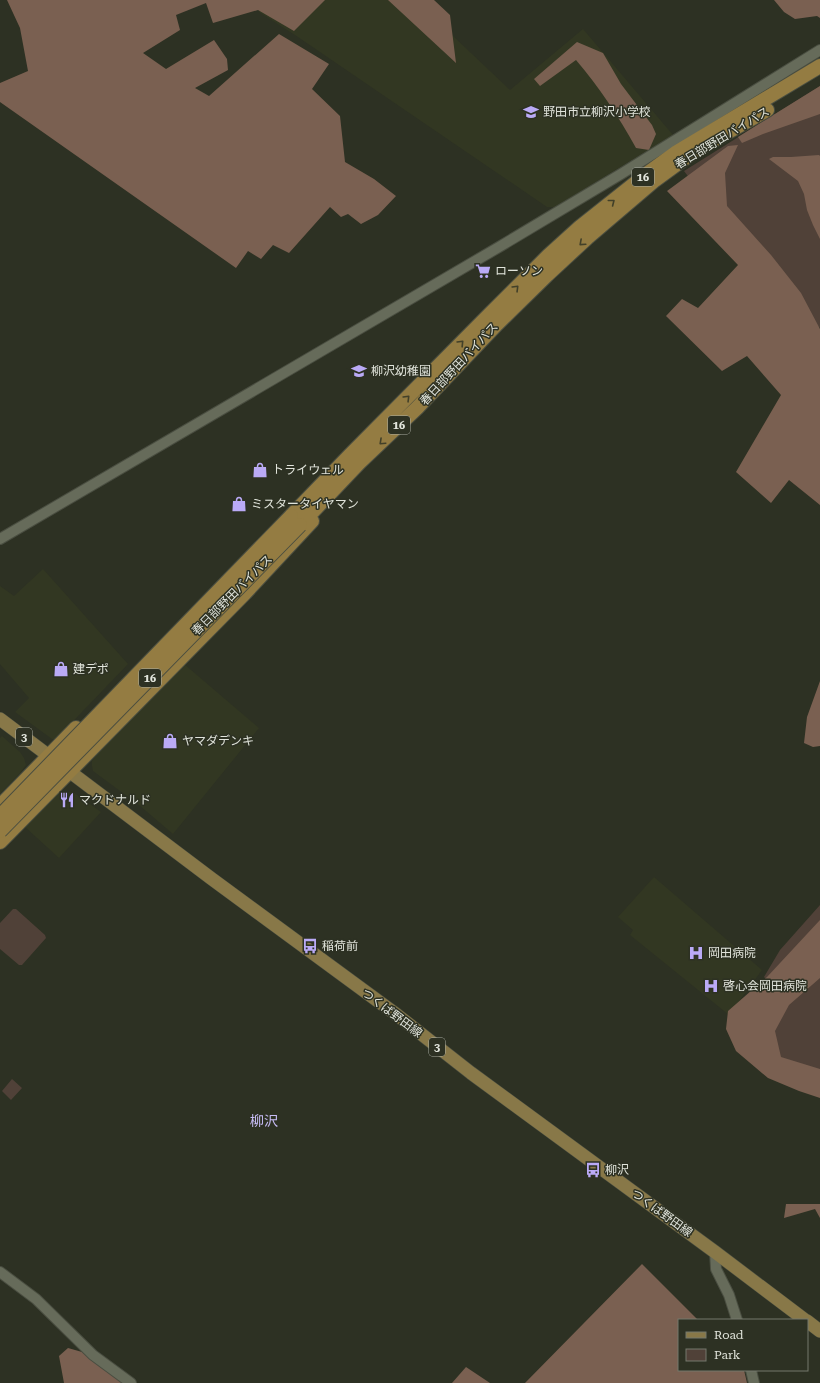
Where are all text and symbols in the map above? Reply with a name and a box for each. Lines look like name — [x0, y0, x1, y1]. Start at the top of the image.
school or university icon: 野田市立柳沢小学校 — [522, 103, 540, 121]
street label: 春日部野田バイパス — [672, 104, 772, 172]
place label: 野田市立柳沢小学校 — [543, 105, 651, 119]
road number: 16 — [632, 168, 654, 186]
one-way arrow — [608, 200, 615, 207]
one-way arrow — [579, 238, 586, 245]
supermarket icon: ローソン — [474, 262, 492, 280]
place label: ローソン — [495, 264, 543, 278]
one-way arrow — [511, 285, 519, 293]
street label: 春日部野田バイパス — [417, 320, 501, 408]
one-way arrow — [457, 340, 464, 348]
school or university icon: 柳沢幼稚園 — [350, 362, 368, 380]
place label: 柳沢幼稚園 — [371, 364, 431, 378]
one-way arrow — [402, 395, 410, 403]
road number: 16 — [388, 416, 410, 434]
one-way arrow — [379, 437, 386, 444]
shop icon: トライウェル — [251, 461, 269, 479]
place label: トライウェル — [272, 463, 344, 477]
shop icon: ミスタータイヤマン — [230, 495, 248, 513]
place label: ミスタータイヤマン — [251, 497, 359, 511]
street label: 春日部野田バイパス — [189, 552, 275, 638]
shop icon: 建デポ — [52, 660, 70, 678]
place label: 建デポ — [73, 662, 109, 676]
road number: 16 — [139, 669, 161, 687]
road number: 3 — [16, 728, 32, 746]
shop icon: ヤマダデンキ — [161, 732, 179, 750]
place label: ヤマダデンキ — [182, 734, 254, 748]
restaurant icon: マクドナルド — [58, 791, 76, 809]
place label: マクドナルド — [79, 793, 151, 807]
bus stop icon: 稲荷前 — [301, 937, 319, 955]
place label: 稲荷前 — [322, 939, 358, 953]
hospital icon: 岡田病院 — [687, 944, 705, 962]
place label: 岡田病院 — [708, 946, 756, 960]
hospital icon: 啓心会岡田病院 — [702, 977, 720, 995]
place label: 啓心会岡田病院 — [723, 979, 807, 993]
street label: つくば野田線 — [359, 986, 425, 1040]
road number: 3 — [429, 1038, 445, 1056]
district label: 柳沢 — [250, 1113, 278, 1129]
bus stop icon: 柳沢 — [584, 1161, 602, 1179]
place label: 柳沢 — [605, 1163, 629, 1177]
street label: つくば野田線 — [629, 1186, 695, 1240]
legend — [678, 1319, 808, 1371]
text: Road — [714, 1328, 744, 1342]
text: Park — [714, 1348, 741, 1362]

